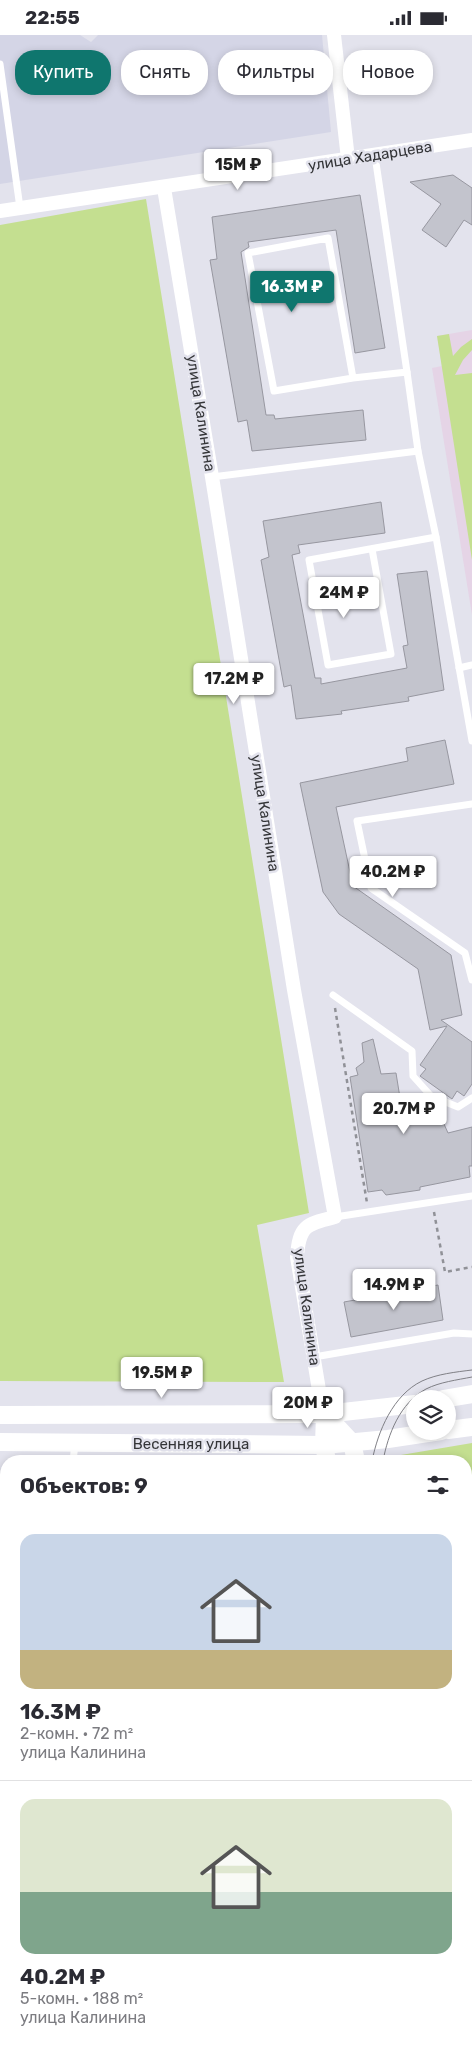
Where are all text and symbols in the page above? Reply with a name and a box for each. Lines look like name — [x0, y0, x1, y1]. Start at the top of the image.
text: 22:55 — [25, 6, 80, 29]
chip: Купить — [15, 50, 111, 95]
chip: Снять — [121, 50, 208, 95]
chip: Фильтры — [218, 50, 333, 95]
chip: Новое — [343, 50, 433, 95]
street label: улица Хадарцева — [307, 137, 433, 175]
pin: 15M ₽ — [203, 149, 273, 191]
text: 15M ₽ — [215, 155, 261, 174]
pin: 16.3M ₽ — [246, 271, 338, 313]
text: 16.3M ₽ — [261, 277, 323, 296]
street label: улица Калинина — [183, 353, 219, 473]
pin: 24M ₽ — [309, 577, 379, 619]
text: 24M ₽ — [319, 583, 369, 602]
pin: 17.2M ₽ — [188, 663, 280, 705]
text: 17.2M ₽ — [204, 669, 264, 688]
street label: улица Калинина — [247, 753, 283, 873]
pin: 40.2M ₽ — [347, 855, 439, 898]
text: 40.2M ₽ — [361, 862, 425, 881]
pin: 20.7M ₽ — [358, 1093, 450, 1135]
text: 20.7M ₽ — [373, 1099, 435, 1118]
street label: улица Калинина — [290, 1247, 324, 1367]
pin: 14.9M ₽ — [348, 1269, 440, 1311]
text: 14.9M ₽ — [363, 1275, 425, 1294]
pin: 19.5M ₽ — [116, 1357, 208, 1399]
text: 19.5M ₽ — [132, 1363, 192, 1382]
pin: 20M ₽ — [273, 1387, 343, 1429]
map controls — [406, 1390, 456, 1440]
button: layers — [406, 1390, 456, 1440]
text: 20M ₽ — [283, 1393, 333, 1412]
street label: Весенняя улица — [133, 1435, 249, 1453]
icon: filters — [424, 1471, 452, 1499]
text: Объектов: 9 — [20, 1473, 148, 1498]
icon: home — [191, 1566, 281, 1656]
text: 16.3M ₽ — [20, 1699, 101, 1724]
text: 2-комн. · 72 m² — [20, 1724, 133, 1743]
text: улица Калинина — [20, 1743, 146, 1762]
icon: home — [191, 1832, 281, 1922]
text: 40.2M ₽ — [20, 1964, 105, 1989]
text: 5-комн. · 188 m² — [20, 1989, 143, 2008]
text: улица Калинина — [20, 2008, 146, 2027]

